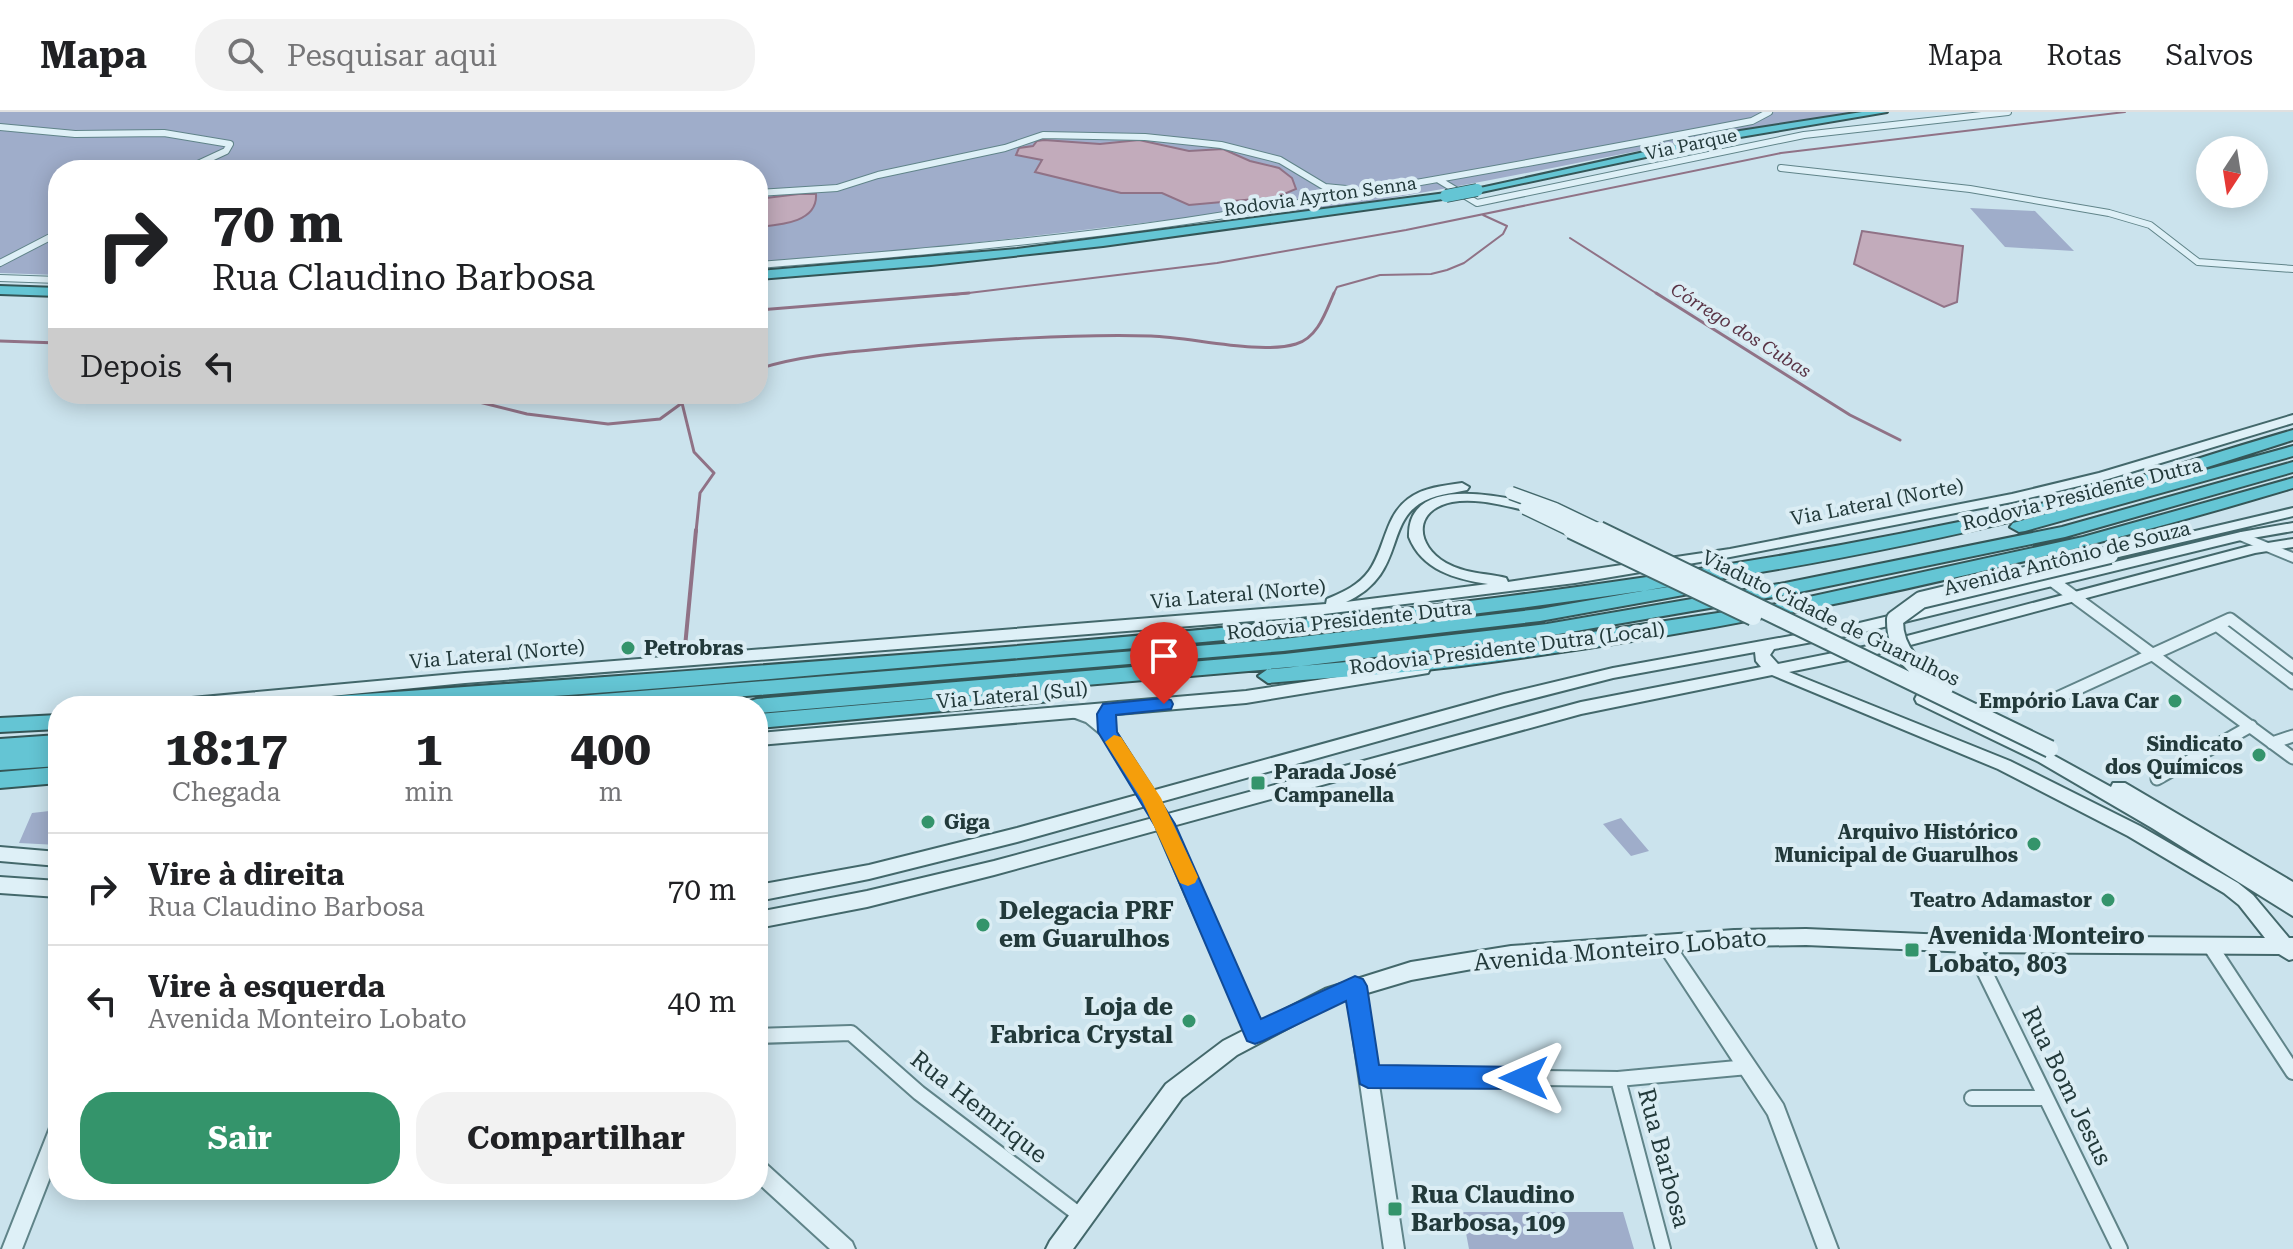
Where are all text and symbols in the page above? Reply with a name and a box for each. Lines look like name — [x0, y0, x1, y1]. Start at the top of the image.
search box — [195, 19, 755, 91]
text: Mapa — [40, 33, 147, 77]
icon: search — [223, 33, 267, 77]
text: Pesquisar aqui — [287, 38, 497, 73]
text: Mapa — [1928, 39, 2002, 72]
text: Rotas — [2046, 39, 2121, 72]
text: Salvos — [2165, 39, 2253, 72]
street label: Via Parque — [1643, 124, 1739, 164]
north arrow — [2196, 136, 2268, 208]
map controls — [2196, 136, 2268, 208]
street label: Rodovia Ayrton Senna — [1222, 172, 1418, 220]
text: 70 m — [212, 190, 343, 256]
icon: right — [80, 192, 184, 296]
text: Rua Claudino Barbosa — [212, 257, 595, 299]
water label: Córrego dos Cubas — [1667, 278, 1815, 382]
icon: left — [198, 344, 242, 388]
text: Depois — [80, 349, 182, 384]
street label: Rodovia Presidente Dutra — [1960, 453, 2205, 535]
street label: Via Lateral (Norte) — [1788, 473, 1966, 531]
street label: Avenida Antônio de Souza — [1941, 516, 2193, 600]
street label: Viaduto Cidade de Guarulhos — [1698, 545, 1964, 691]
street label: Via Lateral (Norte) — [1149, 574, 1327, 614]
street label: Rodovia Presidente Dutra — [1225, 595, 1473, 645]
street label: Rodovia Presidente Dutra (Local) — [1348, 617, 1666, 679]
pin — [1130, 622, 1198, 704]
street label: Via Lateral (Norte) — [408, 634, 586, 674]
icon: arrive — [1142, 634, 1186, 678]
place label: Petrobras — [644, 636, 744, 660]
marker: Petrobras — [619, 639, 637, 657]
street label: Via Lateral (Sul) — [935, 676, 1089, 714]
place label: Empório Lava Car — [1979, 689, 2159, 713]
marker: Empório Lava Car — [2166, 692, 2184, 710]
text: 18:17 — [165, 721, 288, 777]
text: 1 — [415, 721, 442, 777]
text: 400 — [570, 721, 651, 777]
place label: Sindicato dos Químicos — [2105, 732, 2243, 779]
marker: Sindicato dos Químicos — [2250, 746, 2268, 764]
place label: Parada José Campanella — [1274, 760, 1397, 807]
marker: Parada José Campanella — [1249, 774, 1267, 792]
text: Chegada — [172, 777, 281, 807]
text: min — [405, 777, 453, 807]
text: m — [599, 777, 623, 807]
place label: Giga — [944, 810, 990, 834]
marker: Giga — [919, 813, 937, 831]
place label: Arquivo Histórico Municipal de Guarulhos — [1775, 820, 2018, 867]
marker: Arquivo Histórico Municipal de Guarulhos — [2025, 835, 2043, 853]
text: Vire à direita — [148, 857, 344, 892]
icon: right — [80, 867, 124, 911]
text: 70 m — [667, 872, 736, 907]
place label: Teatro Adamastor — [1910, 888, 2092, 912]
marker: Teatro Adamastor — [2099, 891, 2117, 909]
text: Rua Claudino Barbosa — [148, 892, 425, 922]
place label: Delegacia PRF em Guarulhos — [999, 897, 1174, 953]
marker: Delegacia PRF em Guarulhos — [974, 916, 992, 934]
place label: Avenida Monteiro Lobato, 803 — [1928, 922, 2145, 978]
street label: Avenida Monteiro Lobato — [1472, 923, 1768, 977]
marker: Avenida Monteiro Lobato, 803 — [1903, 941, 1921, 959]
text: Vire à esquerda — [148, 969, 385, 1004]
icon: left — [80, 979, 124, 1023]
text: 40 m — [667, 984, 736, 1019]
place label: Loja de Fabrica Crystal — [990, 993, 1173, 1049]
street label: Rua Bom Jesus — [2016, 1002, 2118, 1170]
text: Avenida Monteiro Lobato — [148, 1004, 467, 1034]
marker: Loja de Fabrica Crystal — [1180, 1012, 1198, 1030]
position arrow — [1482, 1036, 1566, 1120]
street label: Rua Hemrique — [905, 1045, 1053, 1169]
street label: Rua Barbosa — [1632, 1085, 1696, 1231]
button: Sair — [80, 1092, 400, 1184]
button: Compartilhar — [416, 1092, 736, 1184]
place label: Rua Claudino Barbosa, 109 — [1411, 1181, 1575, 1237]
marker: Rua Claudino Barbosa, 109 — [1386, 1200, 1404, 1218]

